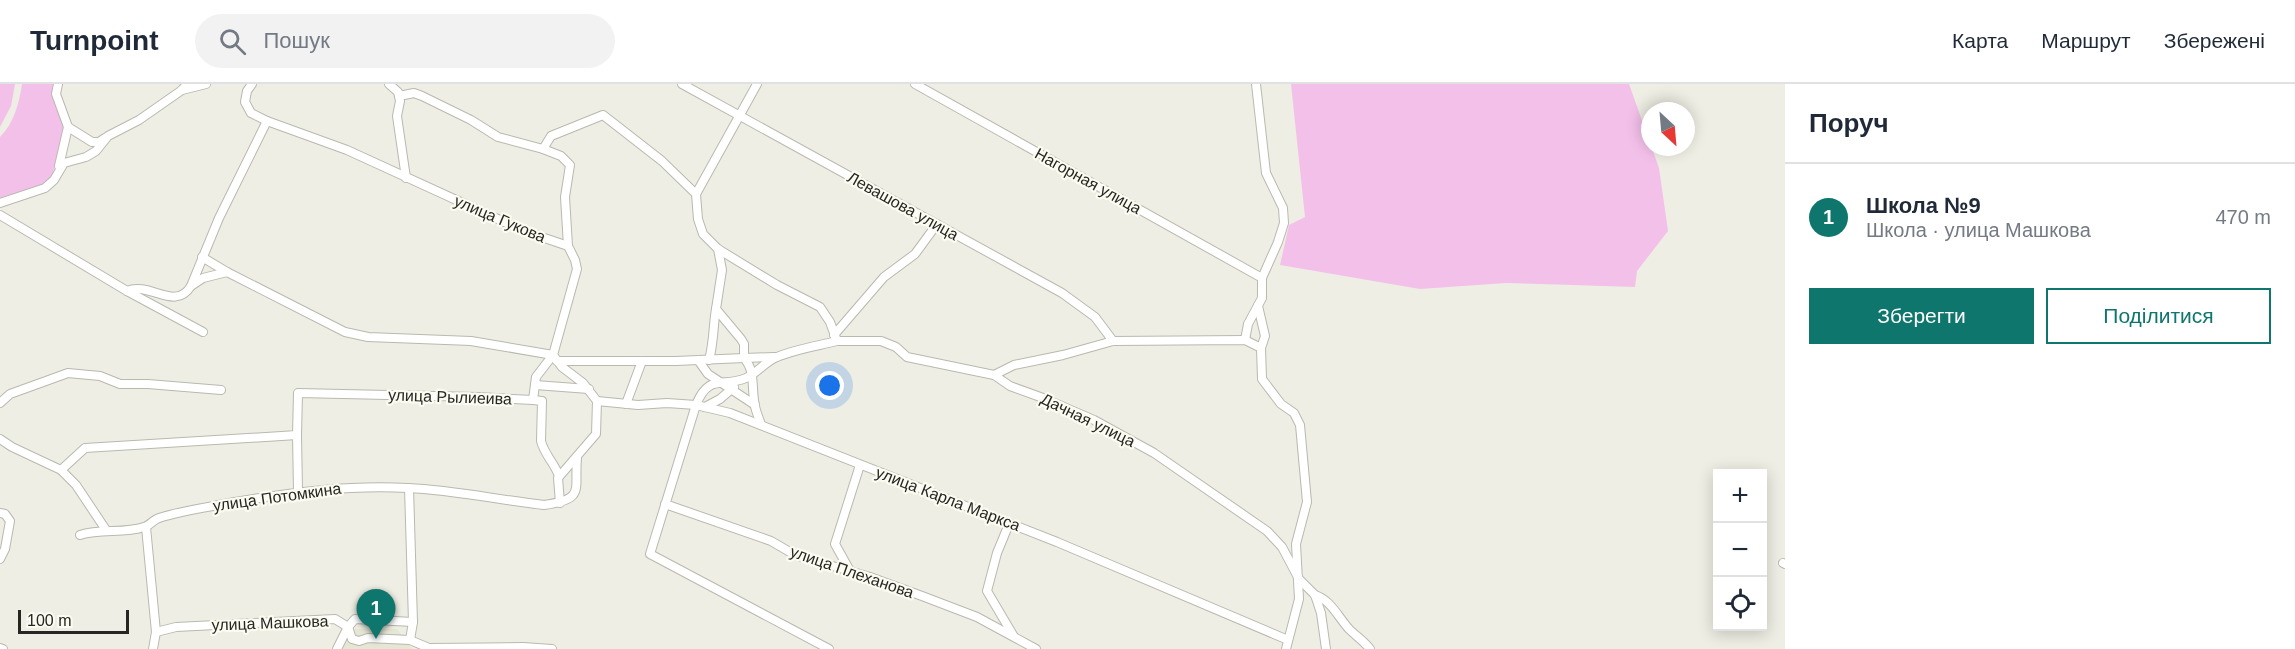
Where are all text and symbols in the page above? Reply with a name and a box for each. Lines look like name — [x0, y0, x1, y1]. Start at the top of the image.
search box — [195, 14, 615, 68]
text: Turnpoint — [30, 25, 159, 56]
icon: search — [216, 25, 249, 58]
text: Пошук — [264, 28, 330, 53]
text: Карта — [1952, 29, 2008, 52]
text: Маршрут — [2041, 29, 2131, 52]
text: Збережені — [2164, 29, 2265, 52]
north arrow — [1641, 102, 1695, 156]
text: Поруч — [1809, 108, 1889, 138]
street label: Нагорная улица — [1032, 145, 1144, 217]
street label: Левашова улица — [845, 169, 961, 244]
street label: улица Гукова — [452, 192, 548, 246]
text: Школа №9 — [1866, 193, 1981, 218]
text: 1 — [1823, 206, 1834, 228]
text: 470 m — [2215, 206, 2271, 228]
text: Школа · улица Машкова — [1866, 219, 2091, 241]
button: Зберегти — [1809, 288, 2034, 344]
button: Поділитися — [2046, 288, 2271, 344]
your location — [815, 371, 844, 400]
street label: улица Рылиеива — [388, 386, 512, 408]
street label: Дачная улица — [1038, 390, 1138, 450]
street label: улица Карла Маркса — [874, 464, 1023, 534]
map controls — [1713, 469, 1767, 631]
button: + — [1713, 469, 1767, 523]
street label: улица Потомкина — [212, 480, 342, 514]
button: − — [1713, 523, 1767, 577]
street label: улица Плеханова — [788, 543, 916, 601]
button: locate — [1713, 577, 1767, 631]
pin: 1 — [356, 590, 395, 639]
scale bar — [18, 607, 129, 634]
text: 100 m — [27, 612, 71, 629]
street label: улица Машкова — [211, 612, 329, 634]

